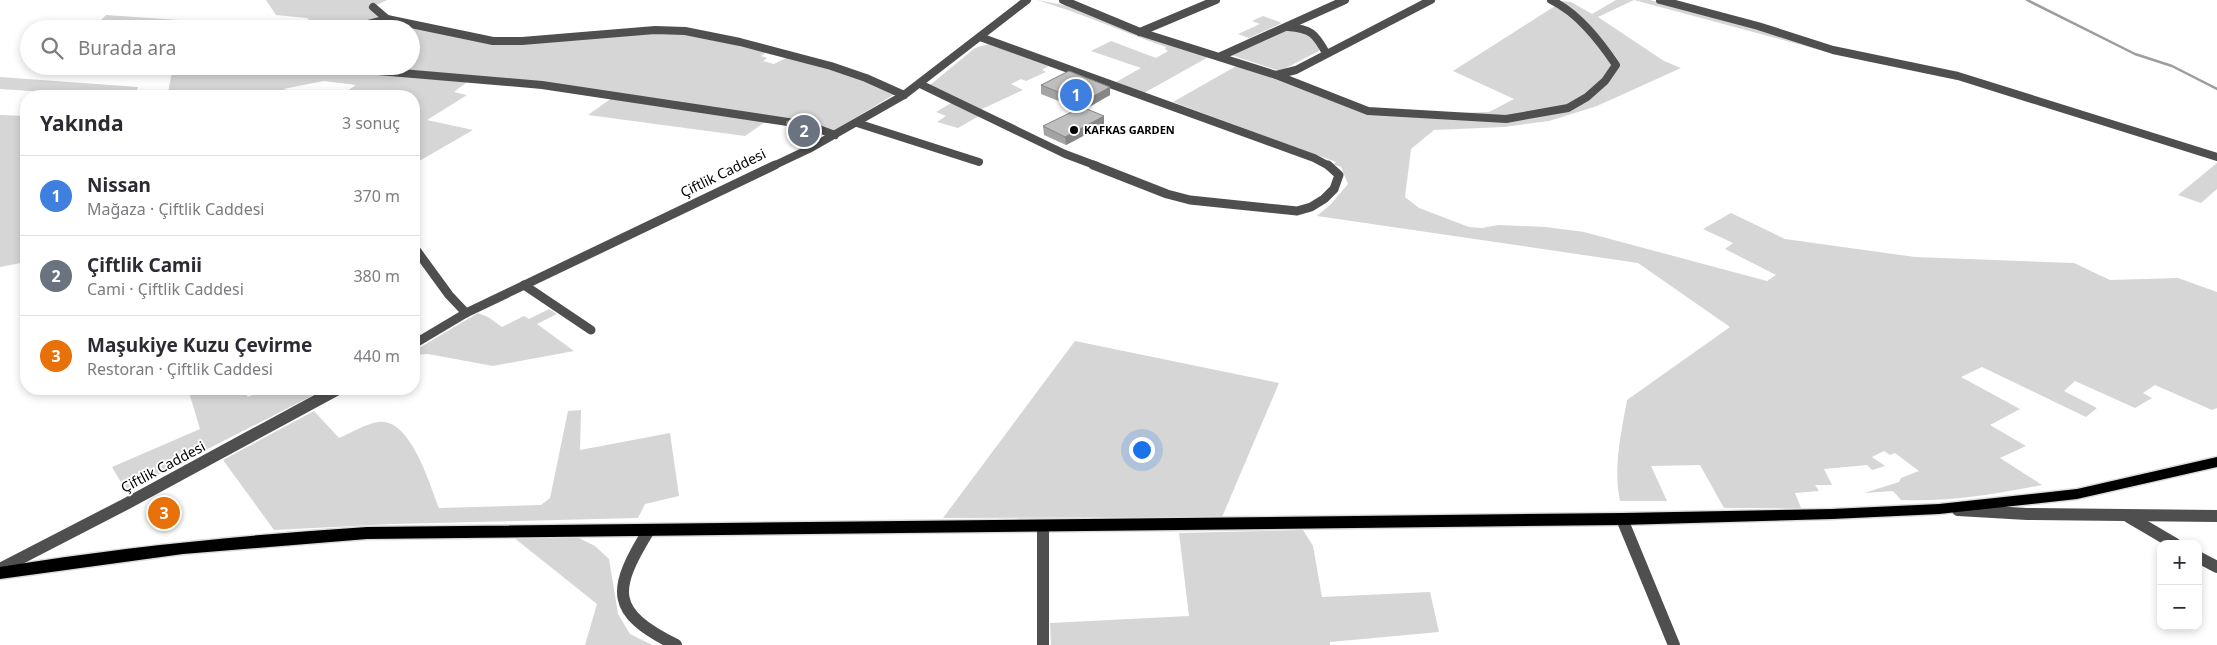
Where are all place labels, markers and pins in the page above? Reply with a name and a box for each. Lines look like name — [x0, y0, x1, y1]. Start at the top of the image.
pin: 1 — [1060, 76, 1092, 114]
pin: 2 — [788, 112, 820, 150]
place label: KAFKAS GARDEN — [1084, 122, 1175, 137]
marker: KAFKAS GARDEN — [1068, 124, 1080, 136]
pin: 3 — [148, 494, 180, 532]

